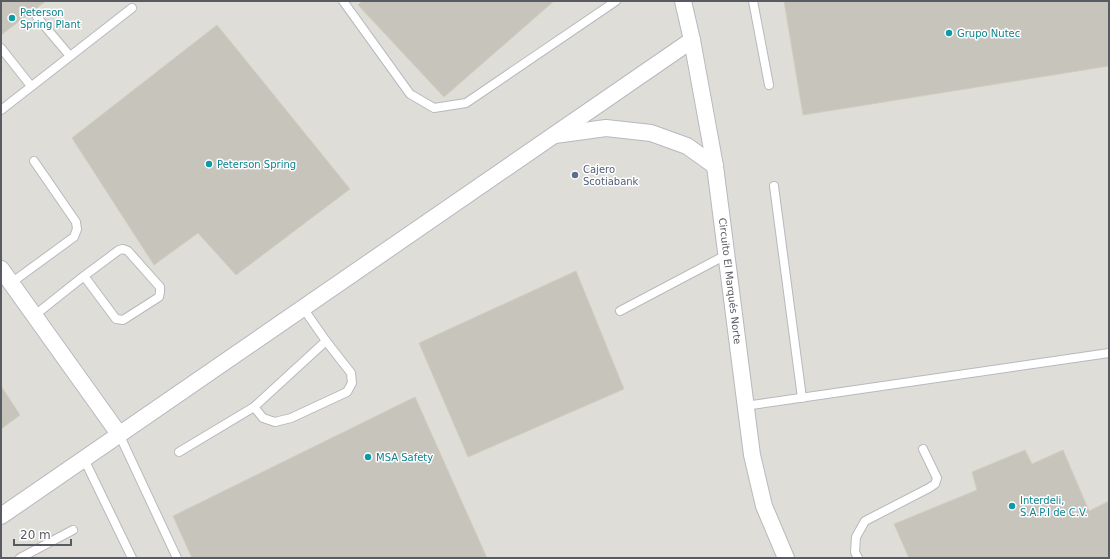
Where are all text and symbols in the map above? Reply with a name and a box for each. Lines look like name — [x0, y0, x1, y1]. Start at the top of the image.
place label: Peterson Spring Plant — [20, 7, 81, 30]
marker: Peterson Spring Plant — [7, 13, 17, 23]
marker: Grupo Nutec — [944, 28, 954, 38]
place label: Grupo Nutec — [957, 28, 1020, 39]
marker: Peterson Spring — [204, 159, 214, 169]
place label: Peterson Spring — [217, 159, 296, 170]
place label: Cajero Scotiabank — [583, 164, 639, 187]
marker: Cajero Scotiabank — [570, 170, 580, 180]
street label: Circuito El Marqués Norte — [717, 217, 743, 345]
marker: MSA Safety — [363, 452, 373, 462]
place label: MSA Safety — [376, 452, 433, 463]
place label: Interdeli, S.A.P.I de C.V. — [1020, 495, 1088, 518]
marker: Interdeli, S.A.P.I de C.V. — [1007, 501, 1017, 511]
scale bar — [14, 521, 71, 547]
text: 20 m — [20, 528, 51, 542]

